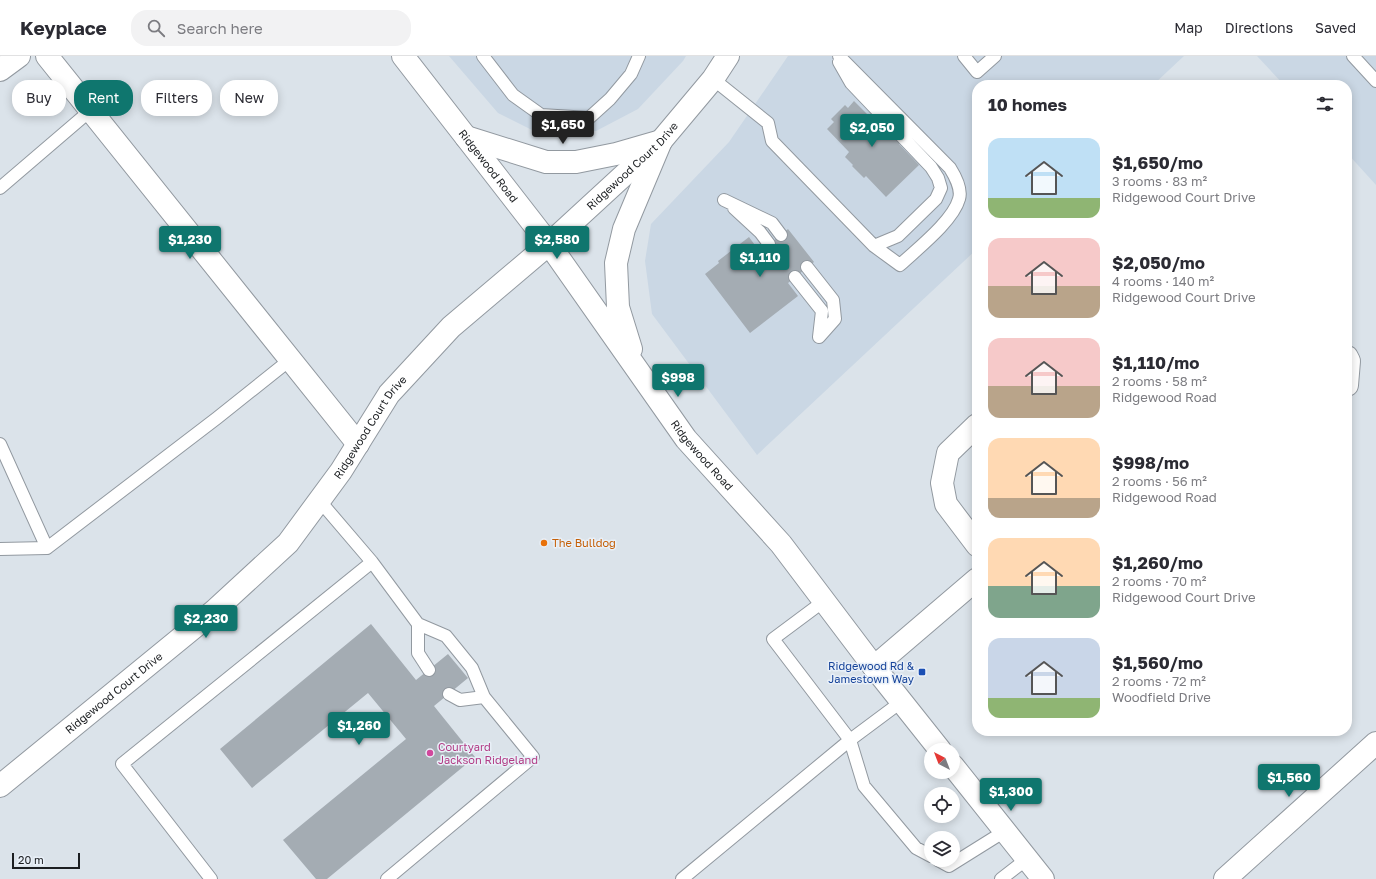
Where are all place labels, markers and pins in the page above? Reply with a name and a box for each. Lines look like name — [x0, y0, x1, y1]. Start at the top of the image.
pin: $1,650 — [530, 111, 596, 145]
pin: $2,050 — [839, 114, 905, 148]
pin: $1,230 — [157, 226, 223, 260]
pin: $2,580 — [524, 226, 590, 260]
pin: $1,110 — [727, 244, 793, 278]
pin: $998 — [654, 364, 702, 398]
place label: The Bulldog — [552, 536, 616, 549]
marker: The Bulldog — [539, 538, 549, 548]
pin: $2,230 — [173, 605, 239, 639]
place label: Ridgewood Rd & Jamestown Way — [828, 659, 915, 685]
marker: Ridgewood Rd & Jamestown Way — [917, 667, 927, 677]
pin: $1,260 — [326, 712, 392, 746]
place label: Courtyard Jackson Ridgeland — [438, 740, 538, 766]
marker: Courtyard Jackson Ridgeland — [425, 748, 435, 758]
pin: $1,560 — [1256, 764, 1322, 798]
pin: $1,300 — [978, 778, 1044, 812]

